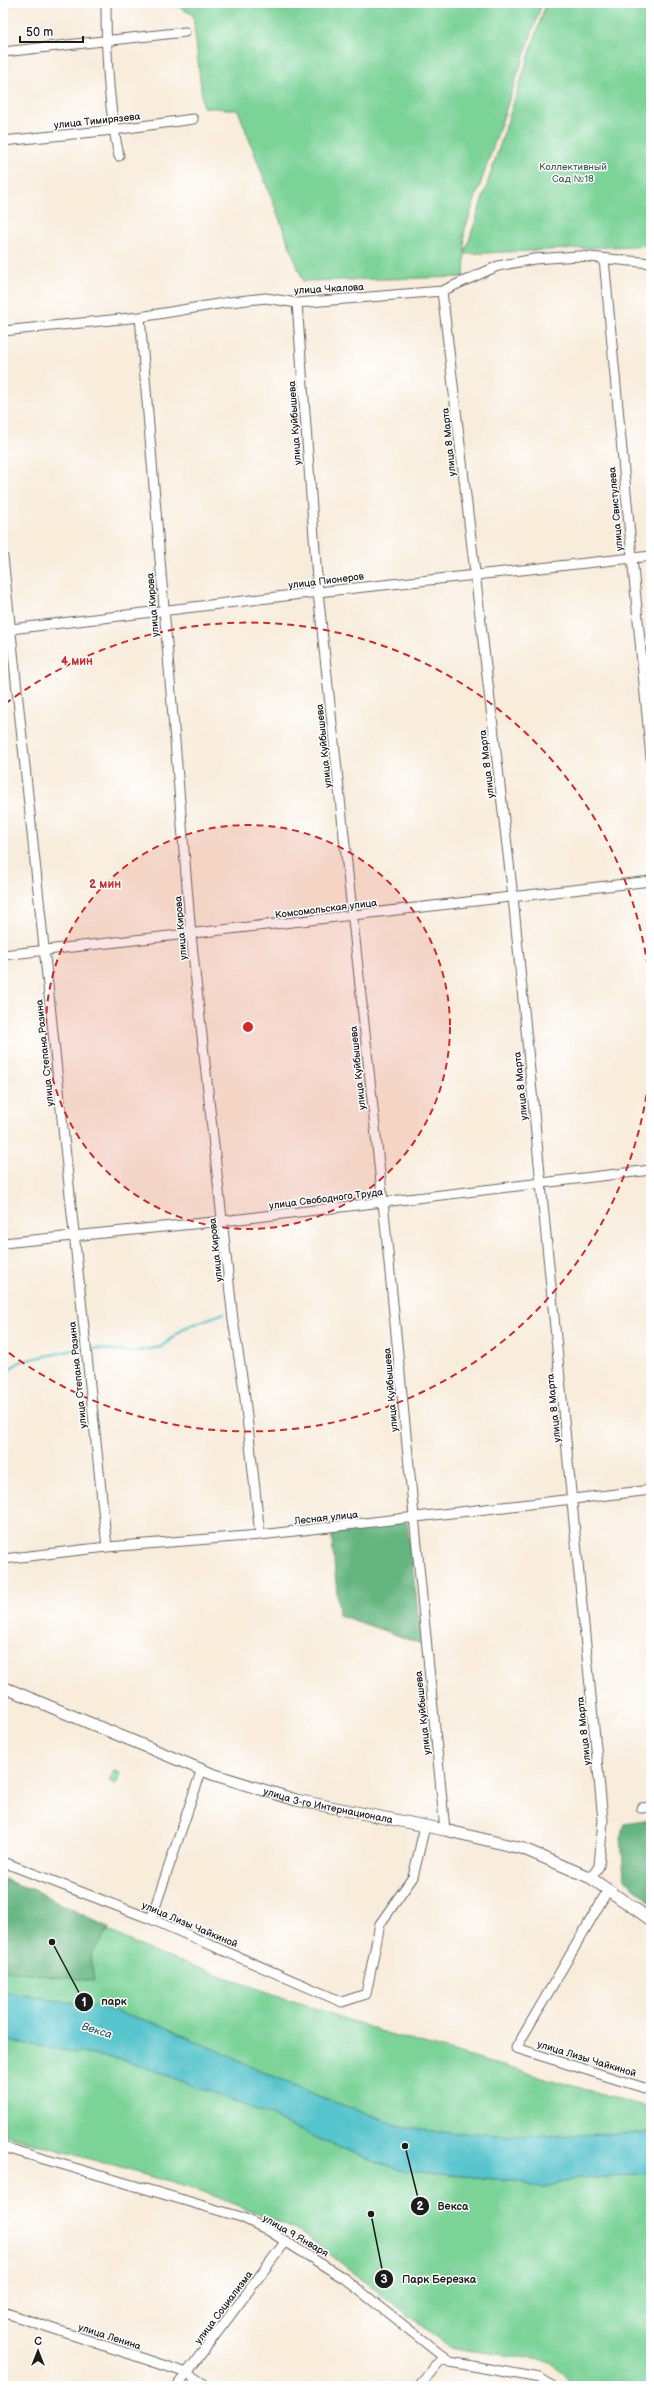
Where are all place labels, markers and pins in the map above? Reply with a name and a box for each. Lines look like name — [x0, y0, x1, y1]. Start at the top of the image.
centre of rings — [241, 1020, 255, 1034]
callout: парк — [74, 1990, 135, 2013]
callout: Векса — [410, 2195, 477, 2218]
callout: Парк Березка — [374, 2267, 484, 2290]

